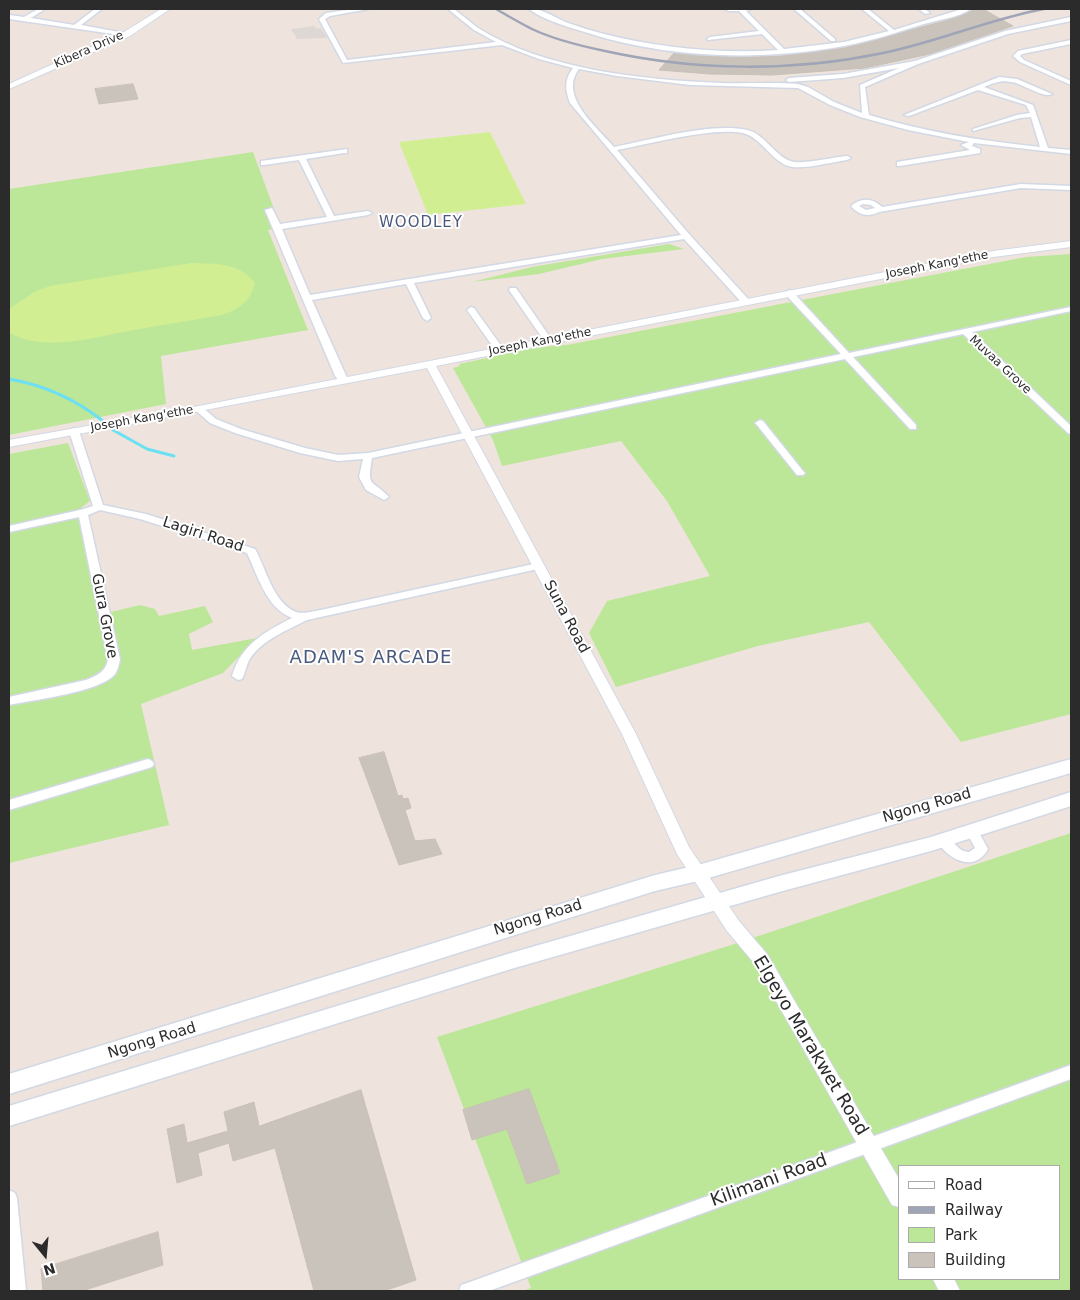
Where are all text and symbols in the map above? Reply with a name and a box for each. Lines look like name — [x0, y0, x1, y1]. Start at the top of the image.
street label: Kibera Drive — [52, 28, 126, 72]
district label: WOODLEY — [378, 214, 464, 232]
street label: Joseph Kang'ethe — [885, 248, 989, 282]
street label: Joseph Kang'ethe — [488, 325, 592, 359]
street label: Muvaa Grove — [966, 333, 1034, 397]
street label: Joseph Kang'ethe — [89, 403, 195, 435]
street label: Lagiri Road — [160, 513, 246, 557]
street label: Gura Grove — [87, 572, 121, 660]
street label: Suna Road — [539, 577, 593, 657]
district label: ADAM'S ARCADE — [288, 647, 454, 669]
street label: Ngong Road — [881, 785, 973, 827]
street label: Ngong Road — [492, 896, 584, 940]
street label: Elgeyo Marakwet Road — [748, 952, 872, 1140]
street label: Ngong Road — [106, 1019, 198, 1063]
street label: Kilimani Road — [708, 1150, 830, 1212]
legend — [898, 1165, 1060, 1280]
text: Road — [945, 1176, 983, 1194]
text: Railway — [945, 1201, 1003, 1219]
text: Park — [945, 1226, 977, 1244]
north arrow — [20, 1230, 70, 1280]
text: Building — [945, 1251, 1006, 1269]
text: N — [41, 1260, 57, 1279]

